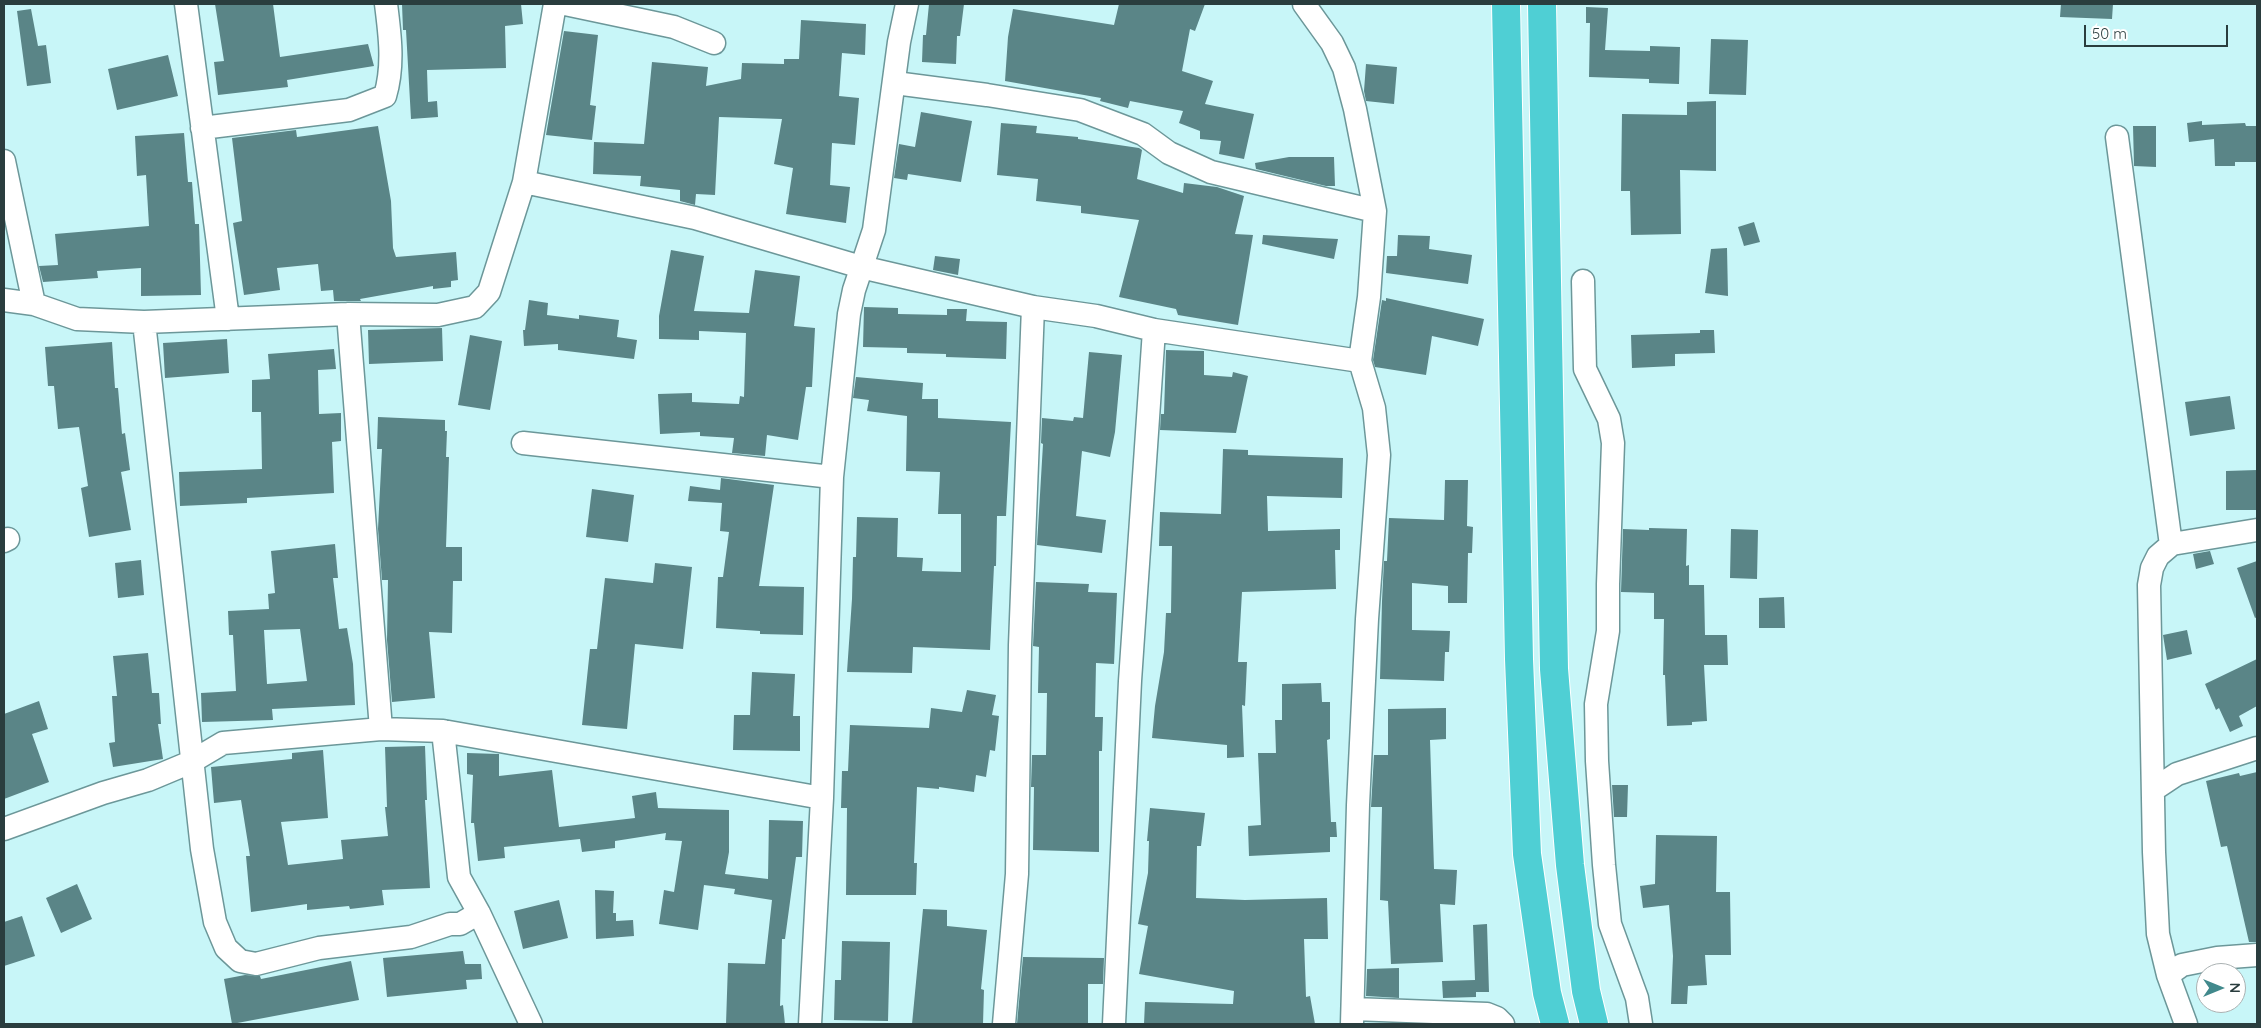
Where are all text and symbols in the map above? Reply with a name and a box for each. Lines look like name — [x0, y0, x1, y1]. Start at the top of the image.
scale bar — [2086, 15, 2230, 47]
text: 50 m — [2092, 24, 2127, 43]
north arrow — [2196, 963, 2246, 1013]
text: N — [2226, 983, 2244, 993]

